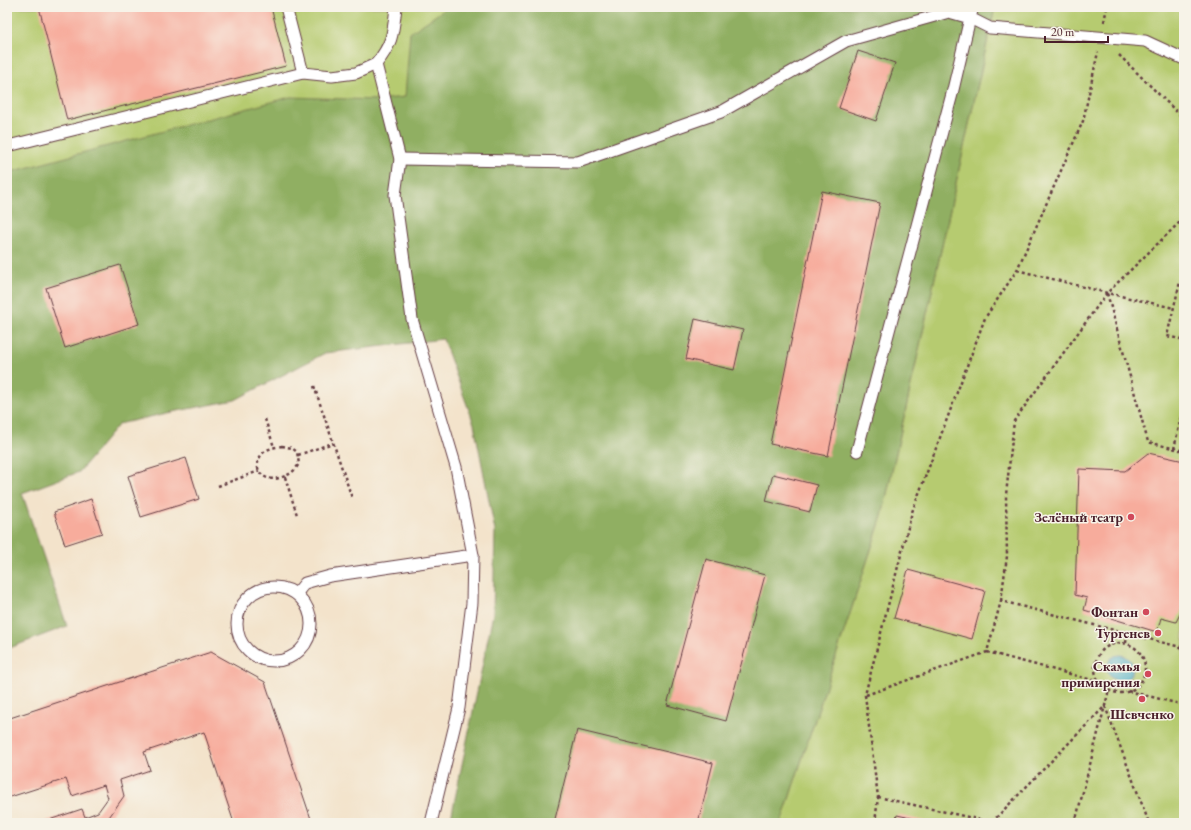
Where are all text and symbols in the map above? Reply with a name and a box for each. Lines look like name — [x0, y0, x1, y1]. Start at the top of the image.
scale bar — [1045, 18, 1108, 44]
text: 20 m — [1051, 24, 1075, 40]
place label: Зелёный театр — [1034, 508, 1123, 526]
marker: Зелёный театр — [1126, 512, 1136, 522]
place label: Фонтан — [1091, 603, 1138, 621]
marker: Фонтан — [1141, 607, 1151, 617]
place label: Тургенев — [1095, 624, 1150, 642]
marker: Тургенев — [1153, 628, 1163, 638]
place label: Скамья примирения — [1061, 657, 1141, 691]
marker: Скамья примирения — [1143, 669, 1153, 679]
marker: Шевченко — [1137, 694, 1147, 704]
place label: Шевченко — [1110, 705, 1174, 723]

